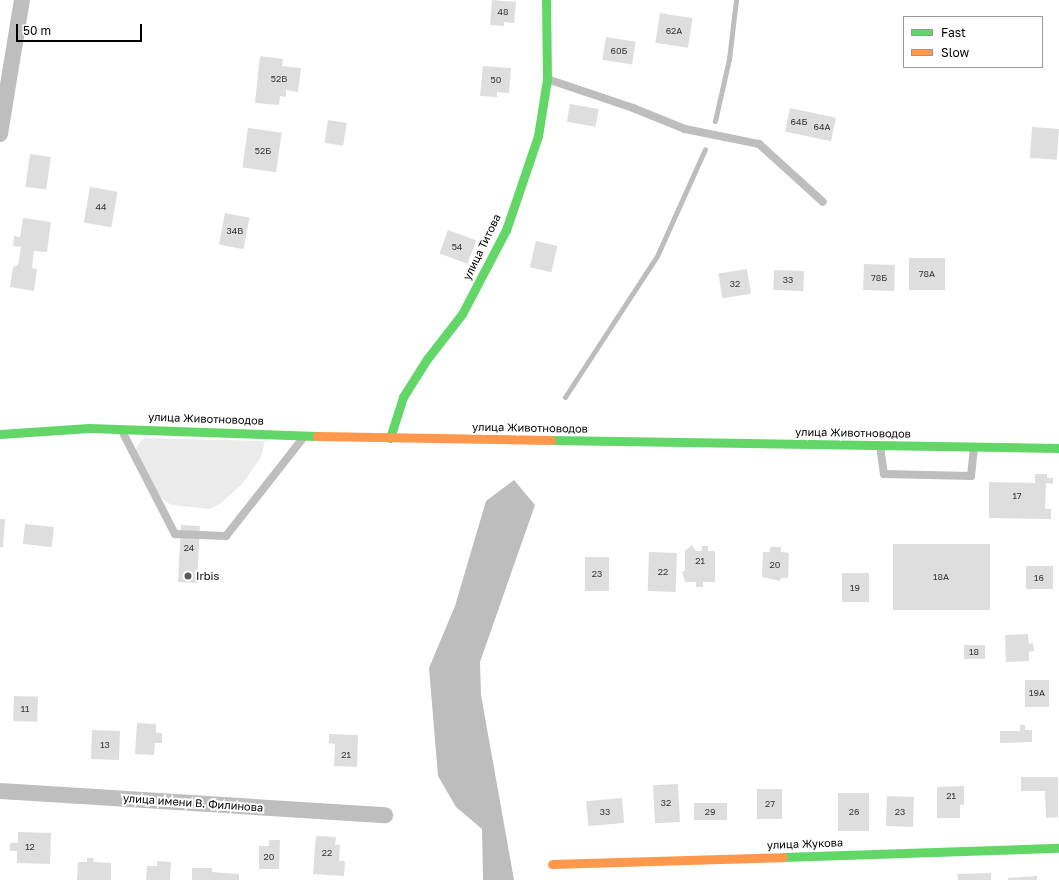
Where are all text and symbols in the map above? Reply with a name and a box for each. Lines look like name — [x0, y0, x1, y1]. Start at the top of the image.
house number: 48 — [498, 7, 508, 17]
scale bar — [18, 16, 144, 42]
legend — [903, 16, 1043, 68]
text: 50 m — [23, 23, 51, 38]
text: Fast — [941, 25, 966, 40]
house number: 62А — [666, 26, 682, 36]
text: Slow — [941, 45, 969, 60]
house number: 60Б — [610, 46, 628, 56]
house number: 52В — [271, 74, 287, 84]
house number: 50 — [491, 75, 501, 85]
house number: 64Б — [791, 117, 807, 127]
house number: 64А — [814, 122, 830, 132]
house number: 52Б — [255, 146, 271, 156]
house number: 44 — [96, 202, 106, 212]
street label: улица Титова — [460, 212, 504, 282]
house number: 34В — [227, 226, 243, 236]
house number: 54 — [452, 242, 462, 252]
house number: 78А — [919, 269, 935, 279]
house number: 78Б — [871, 273, 887, 283]
house number: 33 — [783, 275, 793, 285]
house number: 32 — [730, 279, 740, 289]
street label: улица Животноводов — [148, 410, 264, 428]
street label: улица Животноводов — [472, 420, 588, 436]
street label: улица Животноводов — [795, 425, 911, 441]
house number: 17 — [1012, 491, 1022, 501]
house number: 24 — [184, 543, 194, 553]
house number: 21 — [695, 556, 705, 566]
house number: 20 — [770, 560, 780, 570]
house number: 22 — [658, 567, 668, 577]
place label: Irbis — [196, 569, 219, 583]
house number: 23 — [592, 569, 602, 579]
marker: Irbis — [183, 571, 193, 581]
house number: 18А — [933, 572, 949, 582]
house number: 16 — [1034, 573, 1044, 583]
house number: 19 — [850, 583, 860, 593]
house number: 18 — [969, 647, 979, 657]
house number: 19А — [1029, 688, 1045, 698]
house number: 11 — [21, 704, 29, 714]
house number: 13 — [100, 740, 110, 750]
house number: 21 — [341, 750, 351, 760]
house number: 21 — [946, 791, 956, 801]
street label: улица имени В. Филинова — [122, 792, 264, 814]
house number: 32 — [661, 798, 671, 808]
house number: 27 — [765, 799, 775, 809]
house number: 33 — [600, 807, 610, 817]
house number: 29 — [705, 807, 715, 817]
house number: 26 — [849, 807, 859, 817]
house number: 23 — [895, 807, 905, 817]
street label: улица Жукова — [767, 836, 843, 852]
house number: 12 — [25, 842, 35, 852]
house number: 22 — [322, 848, 332, 858]
house number: 20 — [264, 852, 274, 862]

